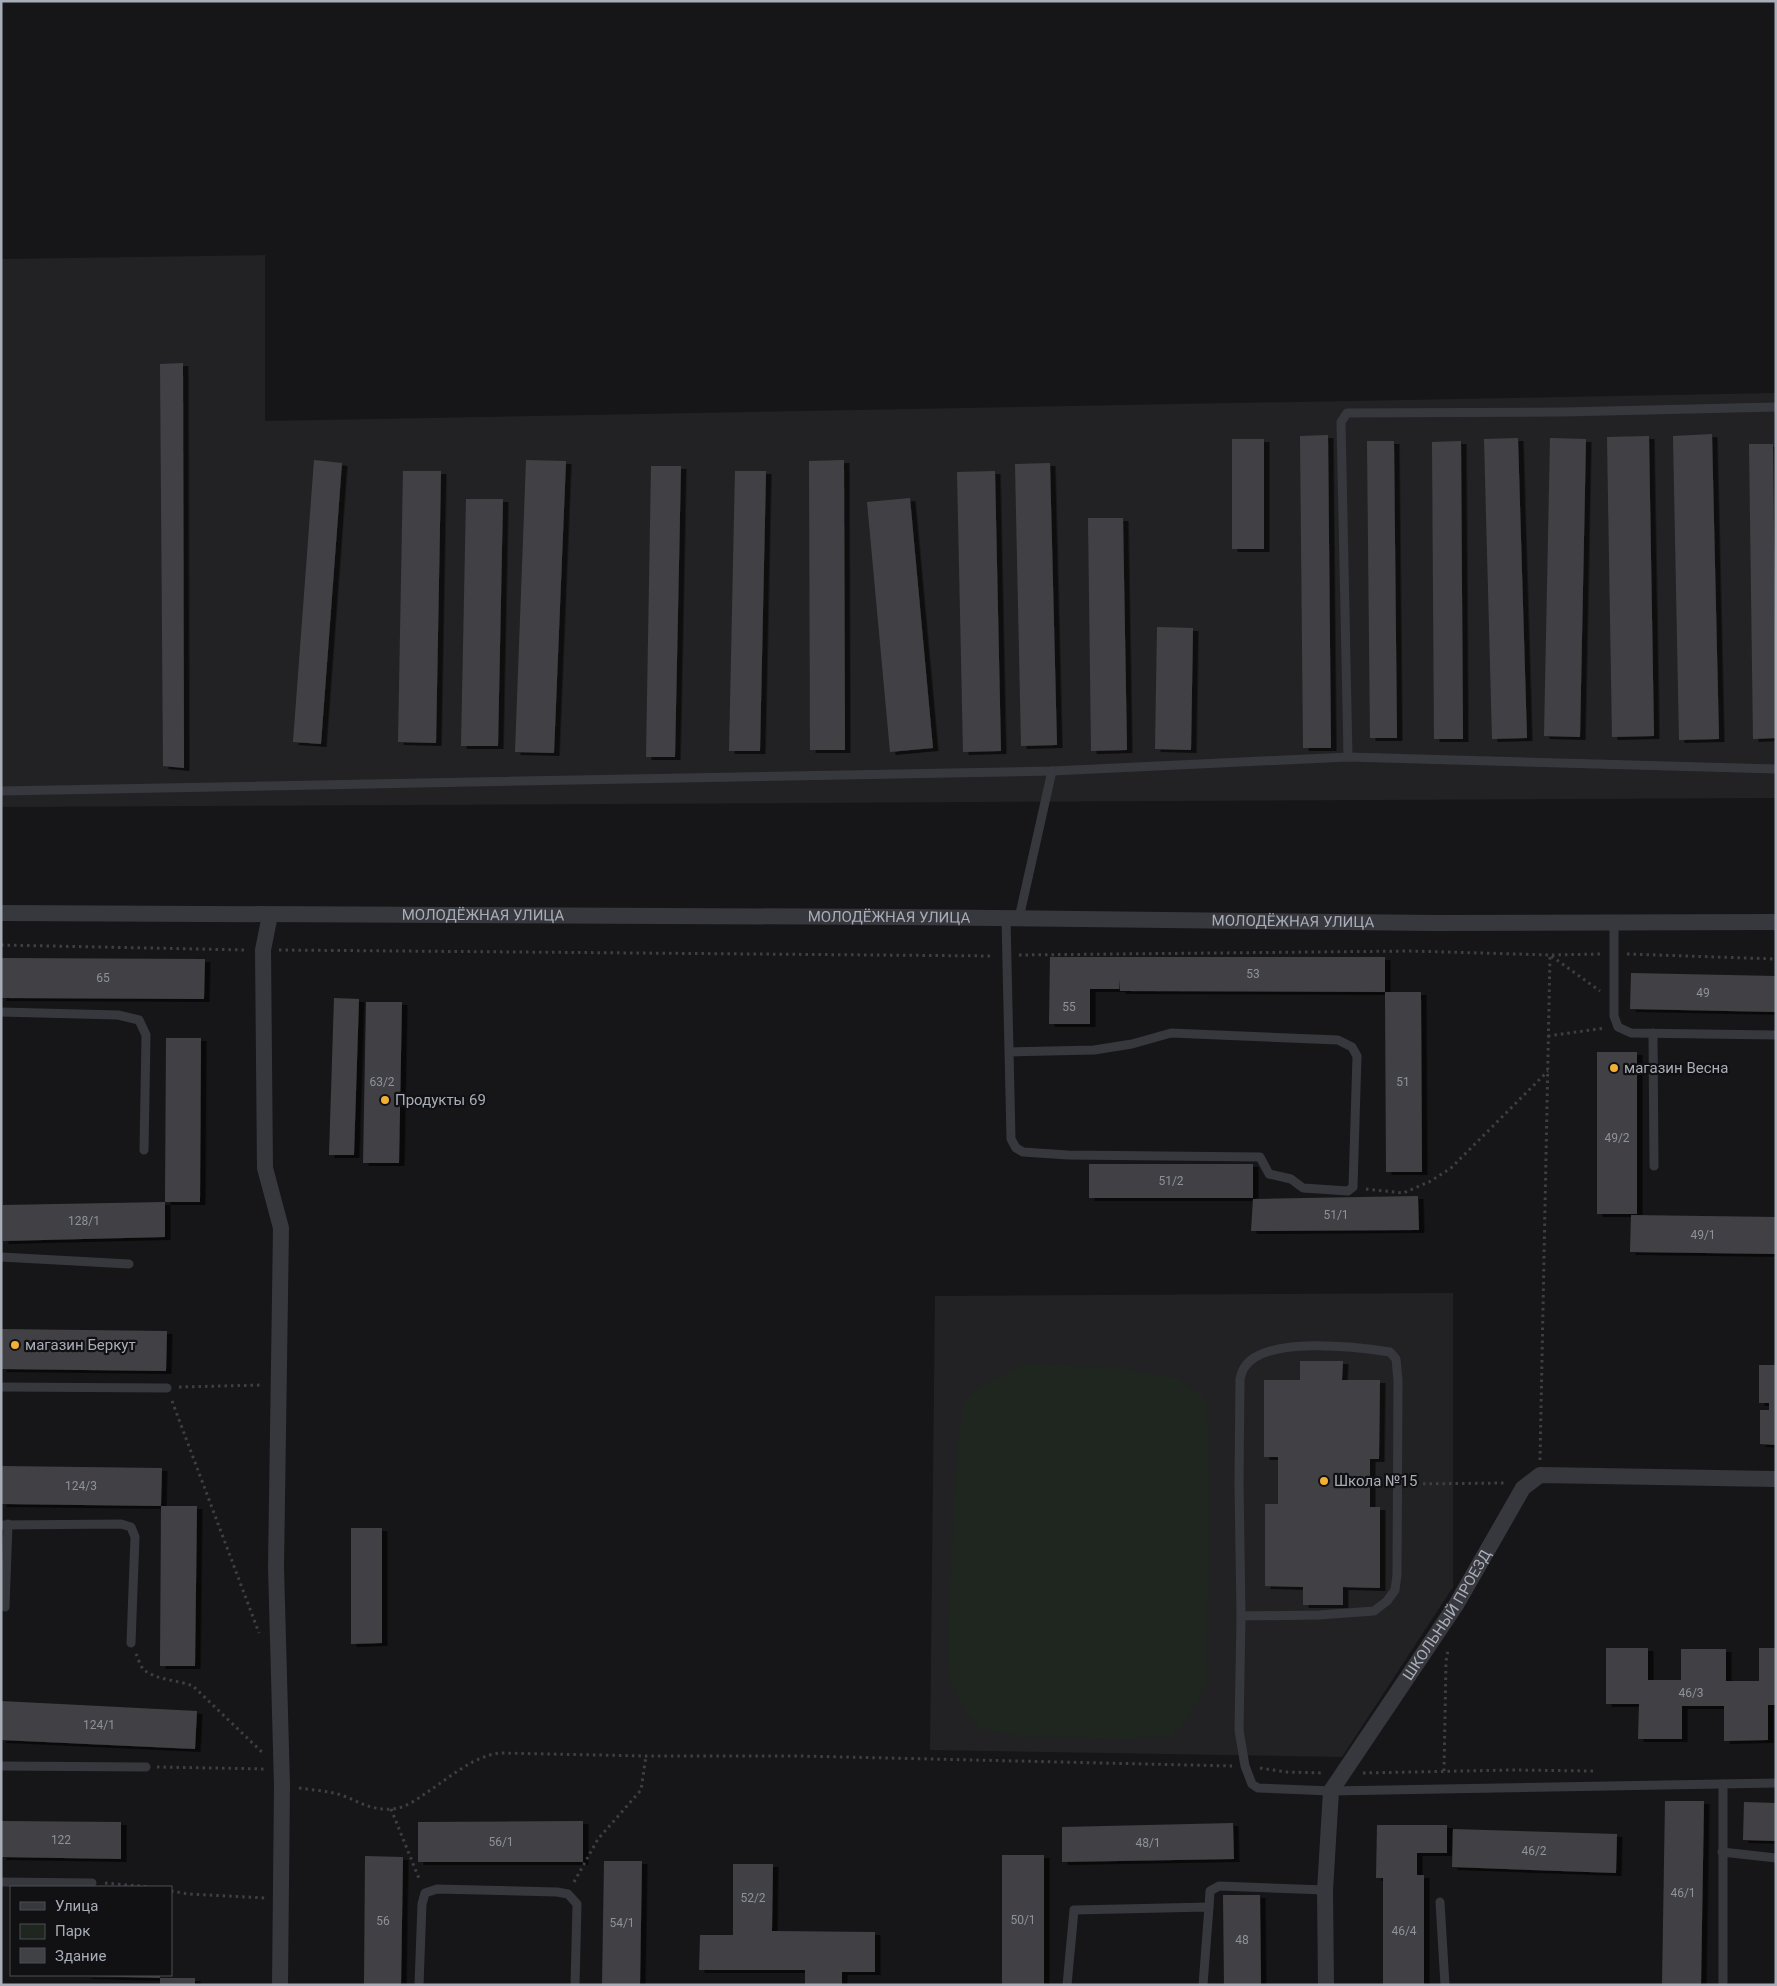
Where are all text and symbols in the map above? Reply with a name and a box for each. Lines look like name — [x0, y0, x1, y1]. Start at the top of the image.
street label: МОЛОДЁЖНАЯ УЛИЦА — [402, 906, 565, 924]
street label: МОЛОДЁЖНАЯ УЛИЦА — [808, 908, 971, 927]
street label: МОЛОДЁЖНАЯ УЛИЦА — [1212, 911, 1375, 931]
house number: 53 — [1246, 967, 1260, 981]
house number: 65 — [96, 971, 110, 985]
house number: 49 — [1696, 986, 1710, 1000]
house number: 55 — [1062, 1000, 1076, 1014]
place label: магазин Весна — [1624, 1059, 1728, 1077]
marker: магазин Весна — [1608, 1062, 1620, 1074]
house number: 63/2 — [369, 1075, 395, 1089]
house number: 51 — [1396, 1075, 1410, 1089]
place label: Продукты 69 — [395, 1091, 486, 1109]
marker: Продукты 69 — [379, 1094, 391, 1106]
house number: 49/2 — [1604, 1131, 1630, 1145]
house number: 51/2 — [1158, 1174, 1184, 1188]
house number: 51/1 — [1323, 1208, 1349, 1222]
house number: 128/1 — [68, 1214, 100, 1228]
house number: 49/1 — [1690, 1228, 1716, 1242]
place label: магазин Беркут — [25, 1336, 136, 1354]
marker: магазин Беркут — [9, 1339, 21, 1351]
place label: Школа №15 — [1334, 1472, 1417, 1490]
marker: Школа №15 — [1318, 1475, 1330, 1487]
house number: 124/3 — [65, 1479, 97, 1493]
street label: ШКОЛЬНЫЙ ПРОЕЗД — [1399, 1547, 1495, 1684]
house number: 46/3 — [1678, 1686, 1704, 1700]
house number: 124/1 — [83, 1718, 115, 1732]
house number: 122 — [51, 1833, 71, 1847]
house number: 56/1 — [488, 1835, 514, 1849]
house number: 48/1 — [1135, 1836, 1161, 1850]
house number: 46/2 — [1521, 1844, 1547, 1858]
legend — [10, 1886, 172, 1976]
house number: 46/1 — [1670, 1886, 1696, 1900]
house number: 52/2 — [740, 1891, 766, 1905]
text: Улица — [55, 1897, 98, 1915]
house number: 50/1 — [1010, 1913, 1036, 1927]
house number: 56 — [376, 1914, 390, 1928]
house number: 54/1 — [609, 1916, 635, 1930]
text: Парк — [55, 1922, 90, 1940]
house number: 46/4 — [1391, 1924, 1417, 1938]
house number: 48 — [1235, 1933, 1249, 1947]
text: Здание — [55, 1947, 106, 1965]

